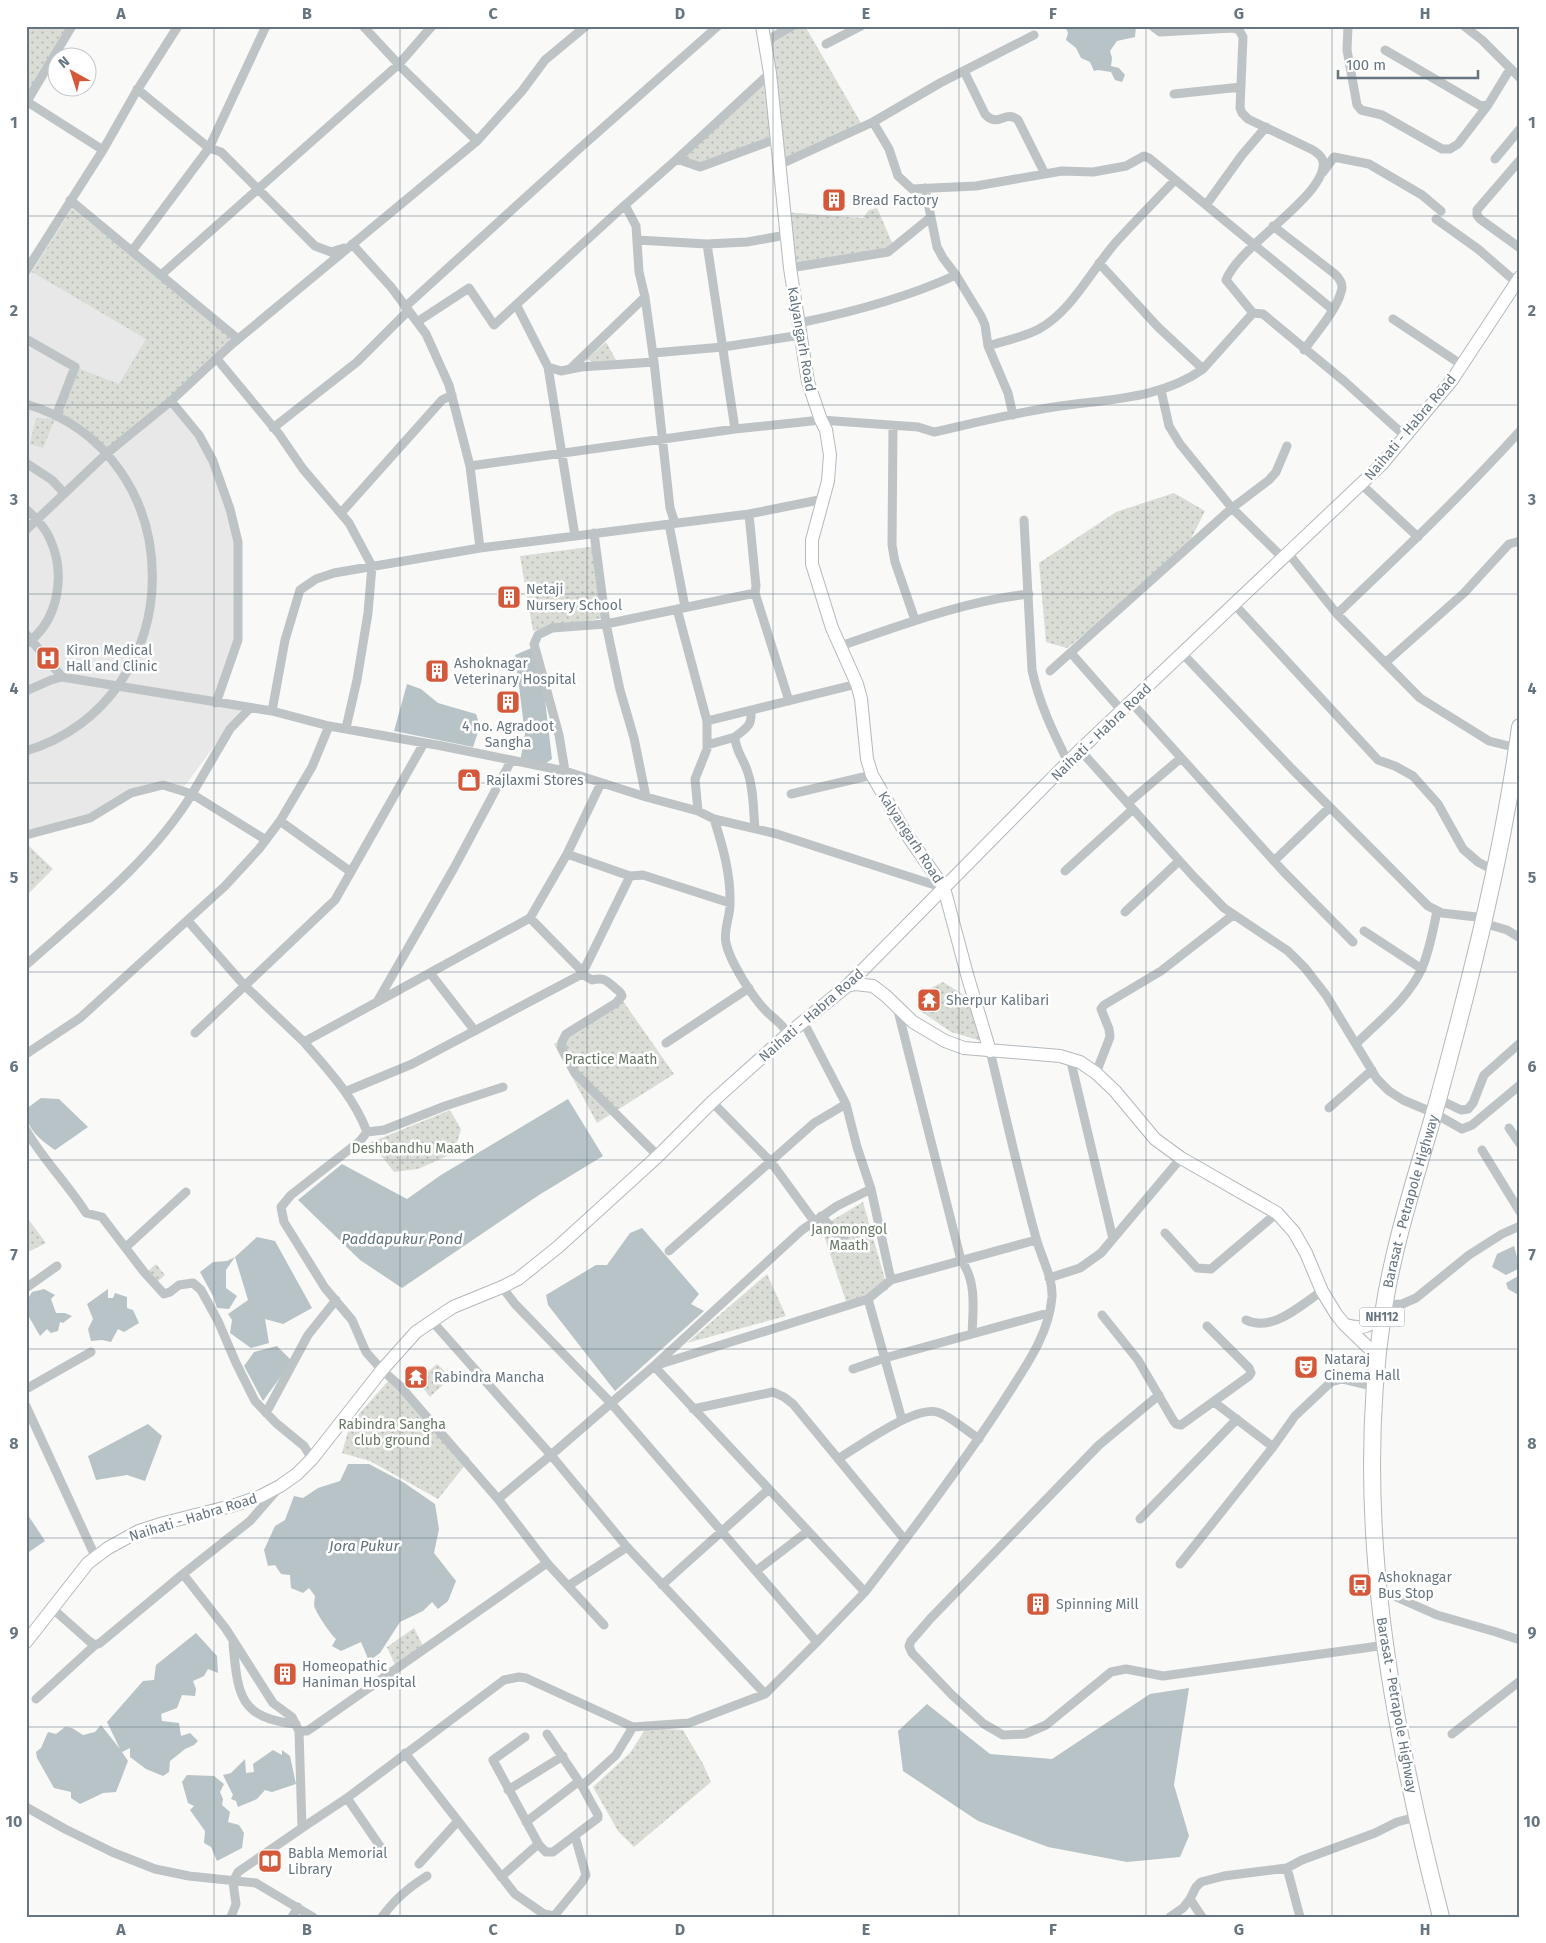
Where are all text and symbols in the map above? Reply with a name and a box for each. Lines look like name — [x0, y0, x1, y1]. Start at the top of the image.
text: A — [115, 4, 126, 23]
text: B — [302, 4, 312, 23]
text: C — [488, 4, 498, 23]
text: D — [675, 4, 685, 23]
text: E — [862, 4, 870, 23]
text: F — [1049, 4, 1057, 23]
text: G — [1234, 4, 1244, 23]
text: H — [1420, 4, 1430, 23]
north arrow — [48, 48, 98, 98]
scale bar — [1338, 48, 1478, 80]
text: N — [55, 53, 73, 72]
text: 100 m — [1346, 56, 1386, 74]
text: 1 — [10, 113, 18, 132]
text: 1 — [1528, 113, 1536, 132]
building icon: Bread Factory — [821, 187, 847, 213]
place label: Bread Factory — [852, 192, 938, 209]
street label: Kalyangarh Road — [784, 285, 819, 393]
text: 2 — [10, 301, 18, 320]
text: 2 — [1528, 301, 1536, 320]
street label: Naihati - Habra Road — [1361, 371, 1460, 484]
text: 3 — [9, 490, 18, 509]
text: 3 — [1527, 490, 1536, 509]
place label: Netaji Nursery School — [526, 581, 622, 614]
building icon: Netaji Nursery School — [496, 584, 522, 610]
place label: Kiron Medical Hall and Clinic — [66, 642, 158, 675]
hospital icon: Kiron Medical Hall and Clinic — [35, 645, 61, 671]
place label: Ashoknagar Veterinary Hospital — [454, 655, 576, 688]
building icon: Ashoknagar Veterinary Hospital — [424, 658, 450, 684]
text: 4 — [9, 679, 19, 698]
text: 4 — [1527, 679, 1537, 698]
street label: Naihati - Habra Road — [1048, 680, 1155, 785]
building icon: 4 no. Agradoot Sangha — [495, 689, 521, 715]
place label: 4 no. Agradoot Sangha — [462, 718, 555, 751]
shop icon: Rajlaxmi Stores — [456, 767, 482, 793]
place label: Rajlaxmi Stores — [486, 772, 584, 789]
street label: Kalyangarh Road — [875, 788, 947, 886]
text: 5 — [10, 868, 19, 887]
text: 5 — [1528, 868, 1537, 887]
street label: Naihati - Habra Road — [756, 965, 867, 1065]
temple icon: Sherpur Kalibari — [916, 987, 942, 1013]
place label: Sherpur Kalibari — [946, 992, 1049, 1009]
park label: Practice Maath — [564, 1051, 658, 1068]
text: 6 — [9, 1057, 19, 1076]
text: 6 — [1527, 1057, 1537, 1076]
street label: Barasat - Petrapole Highway — [1380, 1113, 1442, 1289]
park label: Deshbandhu Maath — [351, 1140, 475, 1157]
park label: Janomongol Maath — [811, 1221, 887, 1254]
water label: Paddapukur Pond — [342, 1230, 463, 1248]
text: 7 — [10, 1245, 18, 1264]
text: 7 — [1528, 1245, 1536, 1264]
road number: NH112 — [1360, 1308, 1404, 1326]
place label: Nataraj Cinema Hall — [1324, 1351, 1400, 1384]
theatre icon: Nataraj Cinema Hall — [1293, 1354, 1319, 1380]
temple icon: Rabindra Mancha — [403, 1364, 429, 1390]
place label: Rabindra Mancha — [434, 1369, 544, 1386]
park label: Rabindra Sangha club ground — [338, 1416, 446, 1449]
text: 8 — [9, 1434, 19, 1453]
text: 8 — [1527, 1434, 1537, 1453]
street label: Naihati - Habra Road — [127, 1490, 259, 1545]
water label: Jora Pukur — [328, 1537, 400, 1555]
place label: Ashoknagar Bus Stop — [1378, 1569, 1452, 1602]
bus stop icon: Ashoknagar Bus Stop — [1347, 1572, 1373, 1598]
building icon: Spinning Mill — [1025, 1591, 1051, 1617]
place label: Spinning Mill — [1056, 1596, 1139, 1613]
street label: Barasat - Petrapole Highway — [1373, 1616, 1420, 1795]
text: 9 — [10, 1623, 19, 1642]
text: 9 — [1528, 1623, 1537, 1642]
place label: Homeopathic Haniman Hospital — [302, 1658, 416, 1691]
building icon: Homeopathic Haniman Hospital — [272, 1661, 298, 1687]
text: 10 — [6, 1812, 22, 1831]
text: 10 — [1524, 1812, 1540, 1831]
place label: Babla Memorial Library — [288, 1845, 387, 1878]
library icon: Babla Memorial Library — [257, 1848, 283, 1874]
text: A — [115, 1920, 126, 1939]
text: B — [302, 1920, 312, 1939]
text: C — [488, 1920, 498, 1939]
text: D — [675, 1920, 685, 1939]
text: E — [862, 1920, 870, 1939]
text: F — [1049, 1920, 1057, 1939]
text: G — [1234, 1920, 1244, 1939]
text: H — [1420, 1920, 1430, 1939]

